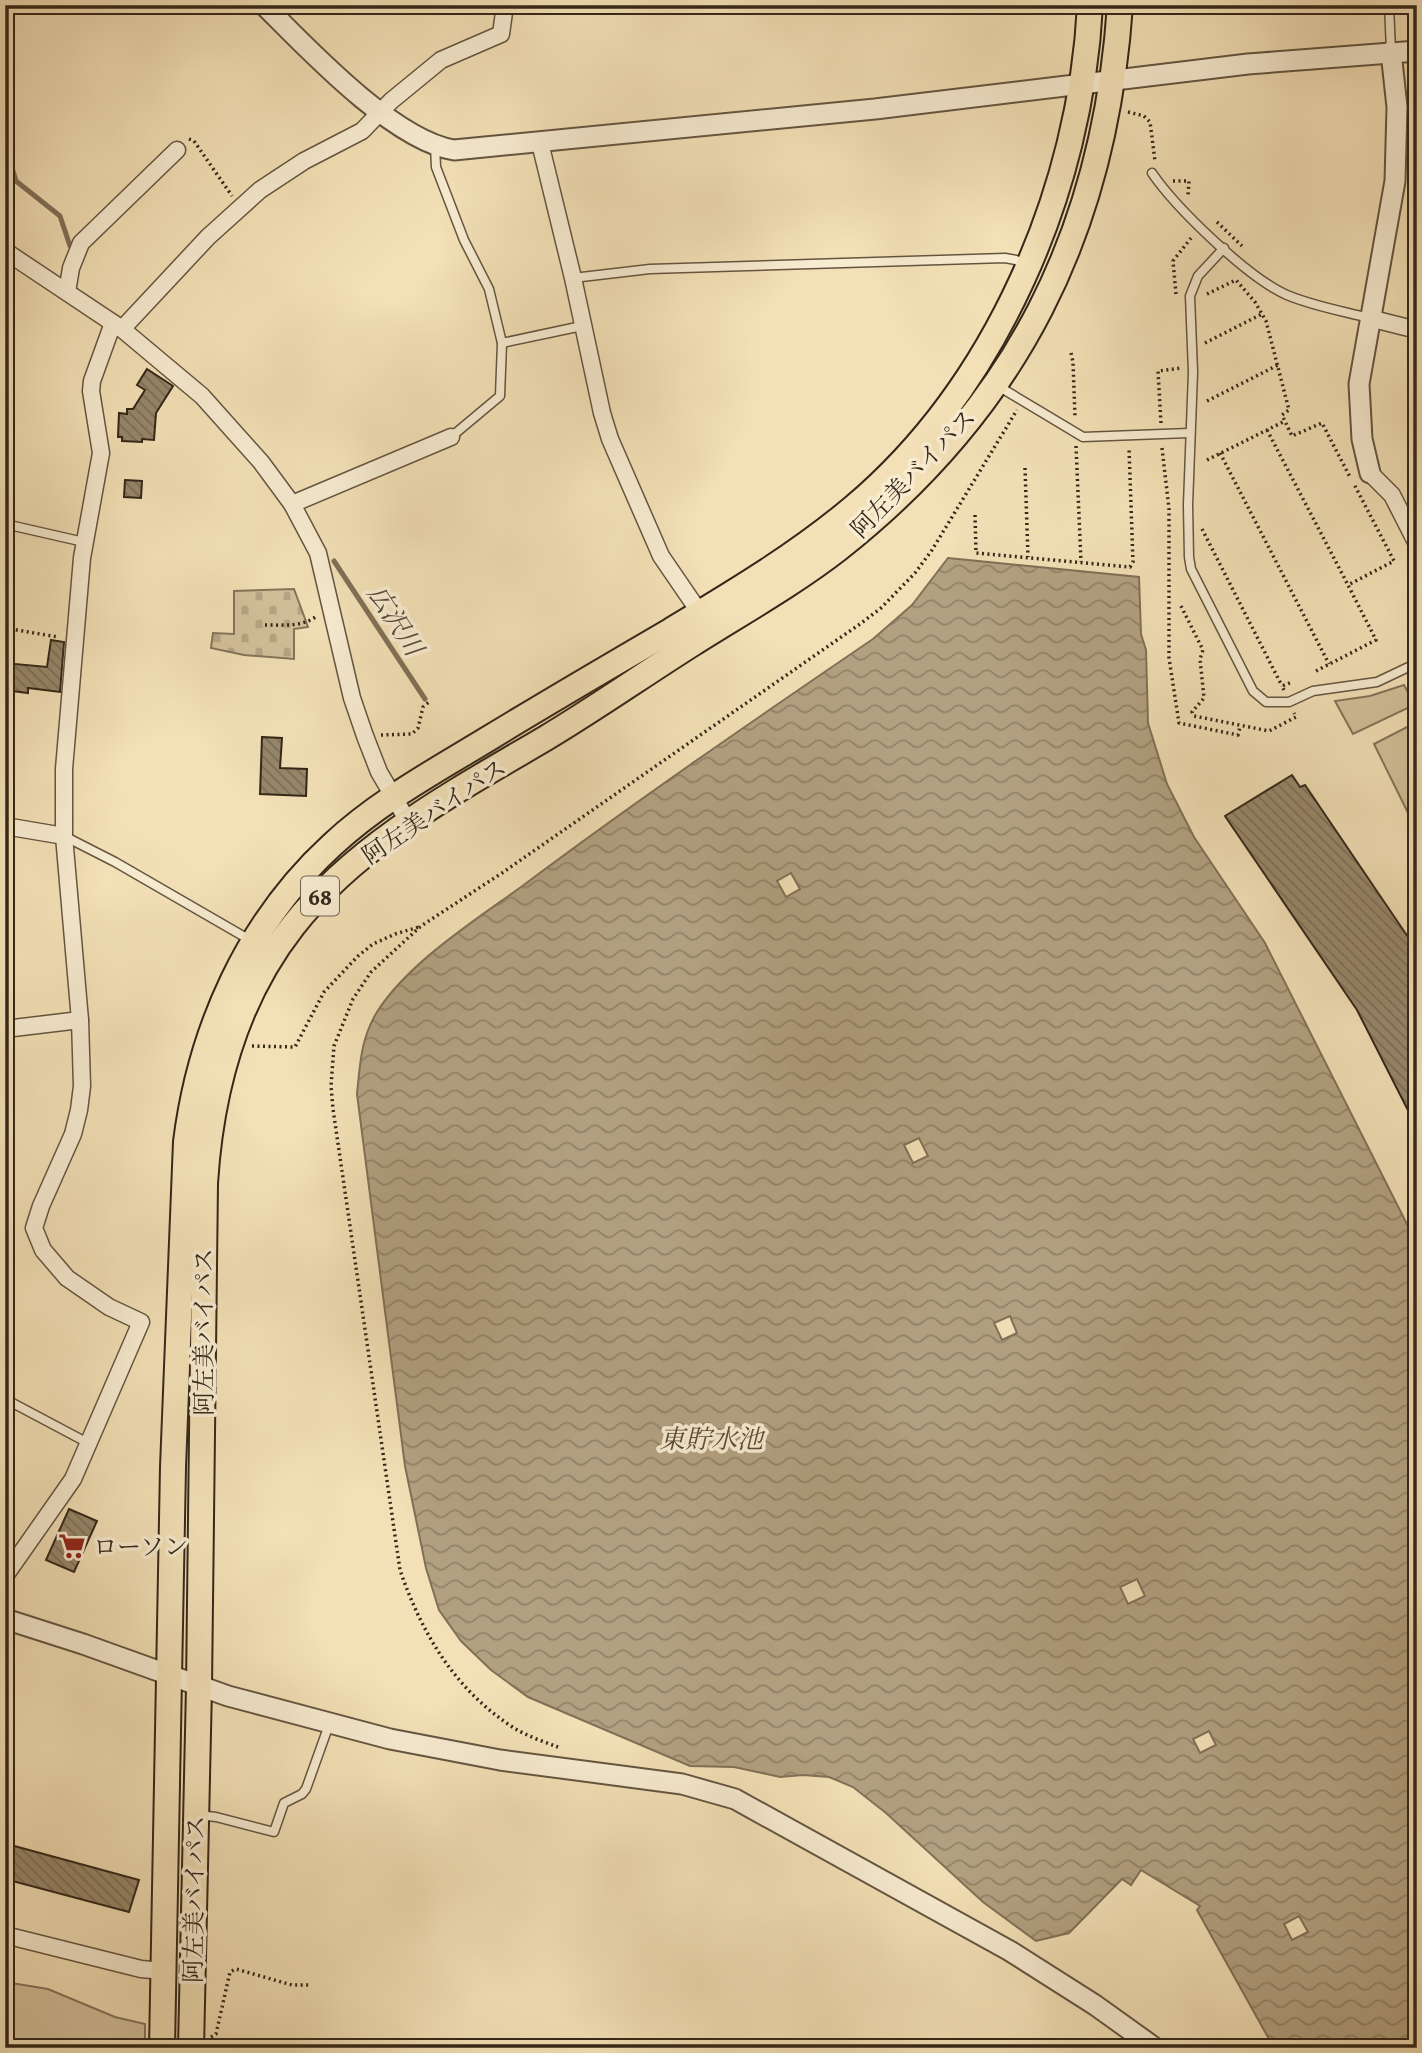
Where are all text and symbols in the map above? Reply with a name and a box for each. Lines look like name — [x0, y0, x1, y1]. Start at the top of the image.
street label: 阿左美バイパス — [842, 401, 984, 545]
water label: 広沢川 — [358, 577, 435, 666]
street label: 阿左美バイパス — [355, 750, 513, 872]
road number: 68 — [301, 876, 339, 916]
street label: 阿左美バイパス — [186, 1248, 221, 1416]
water label: 東貯水池 — [659, 1419, 766, 1458]
place label: ローソン — [93, 1529, 188, 1564]
supermarket icon: ローソン — [57, 1531, 87, 1561]
street label: 阿左美バイパス — [175, 1815, 213, 1983]

